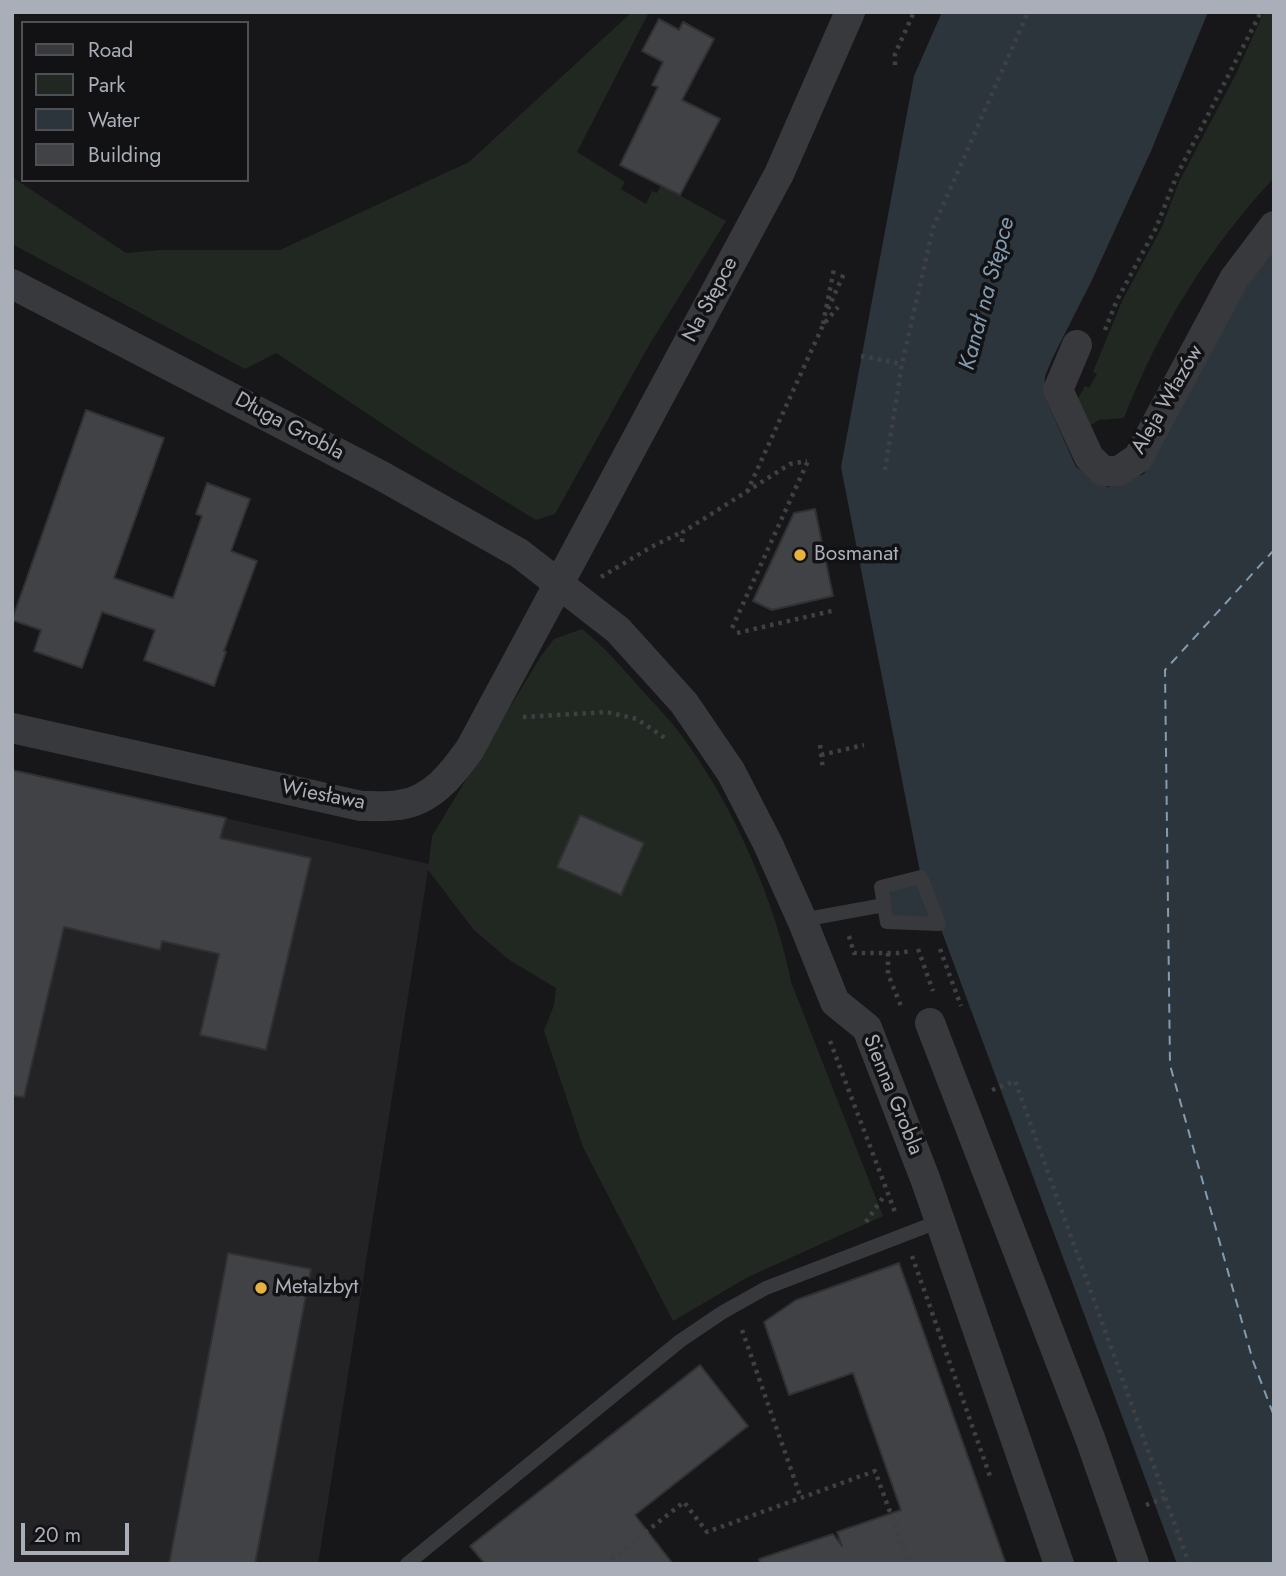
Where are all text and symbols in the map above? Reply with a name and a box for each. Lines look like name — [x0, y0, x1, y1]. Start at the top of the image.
legend — [21, 21, 248, 182]
text: Road — [88, 35, 133, 65]
text: Park — [88, 70, 125, 100]
text: Water — [88, 105, 140, 135]
text: Building — [88, 140, 161, 170]
water label: Kanał na Stępce — [954, 215, 1022, 373]
street label: Na Stępce — [678, 253, 744, 347]
street label: Aleja Włazów — [1127, 341, 1209, 459]
street label: Długa Grobla — [230, 388, 348, 466]
place label: Bosmanat — [814, 542, 898, 568]
marker: Bosmanat — [792, 547, 808, 563]
street label: Wiesława — [279, 776, 367, 816]
street label: Sienna Grobla — [856, 1031, 928, 1159]
place label: Metalzbyt — [275, 1275, 358, 1301]
marker: Metalzbyt — [253, 1280, 269, 1296]
scale bar — [24, 1510, 133, 1554]
text: 20 m — [34, 1520, 81, 1550]

